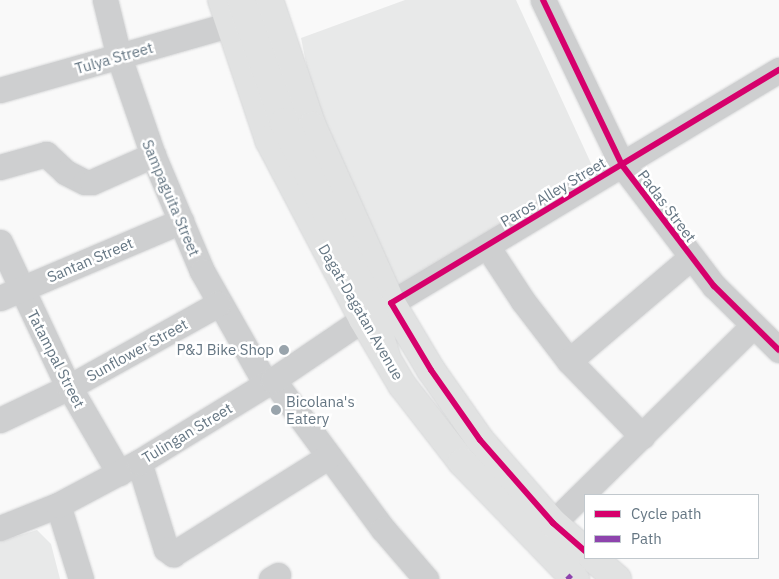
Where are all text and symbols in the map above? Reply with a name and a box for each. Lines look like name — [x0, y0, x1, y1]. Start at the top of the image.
street label: Tulya Street — [73, 38, 155, 78]
street label: Sampaguita Street — [138, 137, 204, 259]
street label: Paros Alley Street — [497, 153, 609, 231]
street label: Padas Street — [634, 166, 700, 246]
street label: Santan Street — [44, 234, 136, 286]
street label: Dagat-Dagatan Avenue — [315, 241, 407, 383]
street label: Tatampal Street — [24, 307, 88, 411]
street label: Sunflower Street — [83, 315, 191, 385]
place label: P&J Bike Shop — [176, 341, 274, 359]
marker: P&J Bike Shop — [278, 344, 290, 356]
place label: Bicolana's Eatery — [286, 392, 355, 427]
street label: Tulingan Street — [139, 399, 235, 467]
marker: Bicolana's Eatery — [270, 404, 282, 416]
legend — [584, 494, 759, 559]
text: Cycle path — [631, 504, 702, 523]
text: Path — [631, 529, 662, 548]

